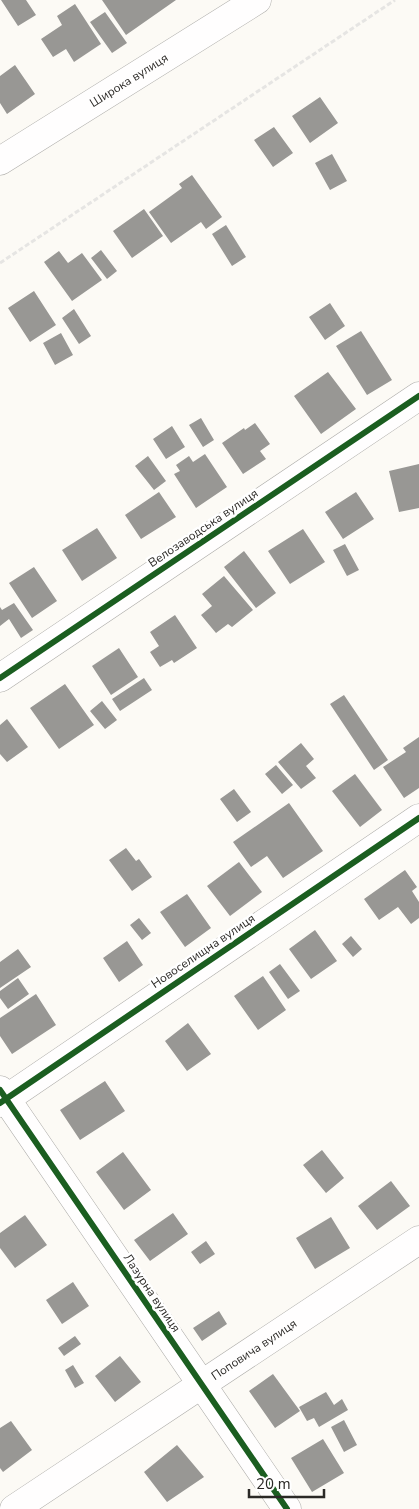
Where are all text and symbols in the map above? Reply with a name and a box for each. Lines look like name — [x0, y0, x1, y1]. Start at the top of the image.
street label: Широка вулиця — [87, 50, 171, 111]
street label: Велозаводська вулиця — [145, 485, 261, 571]
street label: Новоселищна вулиця — [148, 910, 258, 992]
street label: Лазурна вулиця — [120, 1251, 184, 1335]
street label: Поповича вулиця — [208, 1315, 300, 1384]
scale bar — [249, 1466, 324, 1498]
text: 20 m — [256, 1474, 291, 1494]

